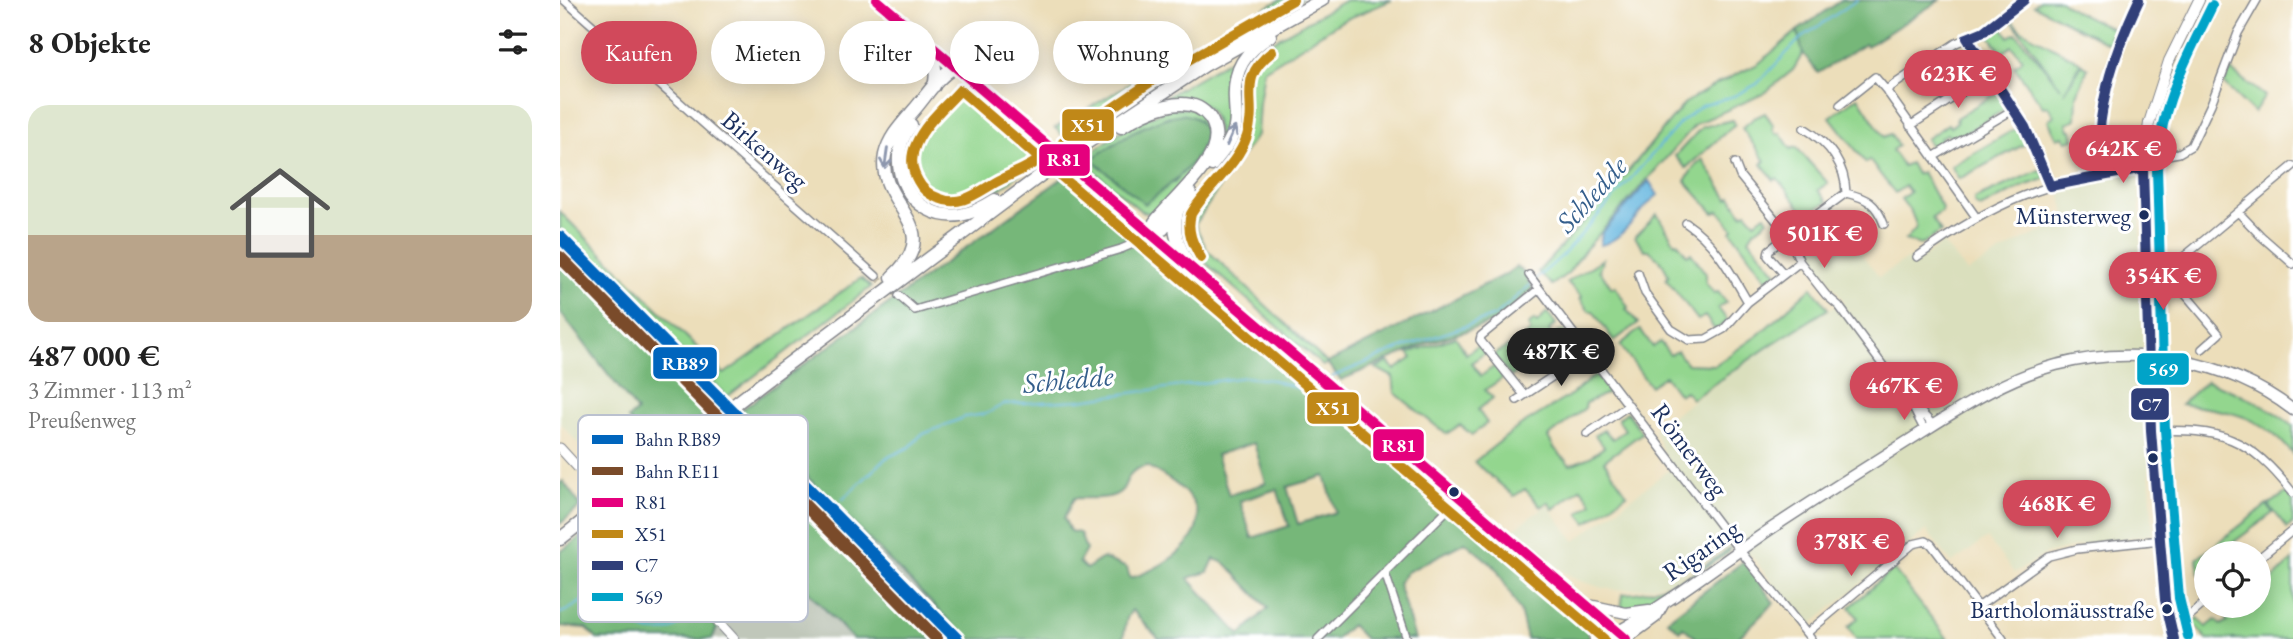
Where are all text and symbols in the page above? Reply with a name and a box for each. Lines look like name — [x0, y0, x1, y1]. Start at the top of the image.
chip: Kaufen — [581, 21, 697, 84]
chip: Mieten — [711, 21, 825, 84]
chip: Filter — [839, 21, 936, 84]
chip: Neu — [950, 21, 1039, 84]
chip: Wohnung — [1053, 21, 1193, 84]
text: 8 Objekte — [28, 23, 151, 62]
icon: filters — [494, 23, 532, 61]
pin: 623K € — [1901, 50, 2015, 110]
text: 623K € — [1920, 58, 1996, 88]
street label: Birkenweg — [714, 103, 816, 198]
line badge: X51 — [1061, 108, 1115, 142]
text: X51 — [1070, 113, 1105, 138]
pin: 642K € — [2066, 125, 2180, 185]
one-way arrow — [1225, 126, 1238, 147]
text: 642K € — [2085, 133, 2161, 163]
line badge: R81 — [1038, 143, 1091, 177]
one-way arrow — [879, 146, 892, 169]
text: R81 — [1047, 147, 1081, 172]
water label: Schledde — [1547, 148, 1635, 240]
icon: home — [217, 150, 343, 276]
place label: Münsterweg — [2016, 200, 2132, 231]
marker: Münsterweg — [2137, 208, 2151, 222]
pin: 501K € — [1767, 210, 1881, 270]
text: 501K € — [1786, 218, 1862, 248]
pin: 354K € — [2106, 252, 2220, 312]
text: 354K € — [2125, 260, 2201, 290]
pin: 487K € — [1504, 328, 1618, 388]
text: 487 000 € — [28, 336, 160, 375]
text: 487K € — [1523, 336, 1599, 366]
line badge: RB89 — [652, 346, 718, 380]
text: RB89 — [662, 351, 708, 376]
line badge: 569 — [2136, 352, 2190, 386]
water label: Schledde — [1020, 357, 1115, 401]
text: 569 — [2148, 357, 2178, 382]
pin: 467K € — [1847, 362, 1961, 422]
text: 467K € — [1866, 370, 1942, 400]
text: 3 Zimmer · 113 m² — [28, 375, 192, 405]
line badge: C7 — [2130, 387, 2170, 421]
line badge: X51 — [1306, 391, 1360, 425]
text: C7 — [2138, 392, 2163, 417]
text: X51 — [1315, 396, 1350, 421]
street label: Römerweg — [1644, 396, 1737, 504]
text: Preußenweg — [28, 405, 136, 435]
legend — [578, 415, 808, 622]
text: Bahn RB89 — [635, 427, 720, 452]
line badge: R81 — [1372, 428, 1425, 462]
text: R81 — [1382, 433, 1416, 458]
unlabelled marker — [2146, 451, 2160, 465]
text: Bahn RE11 — [635, 459, 720, 484]
pin: 468K € — [2000, 480, 2114, 540]
unlabelled marker — [1447, 485, 1461, 499]
text: 468K € — [2019, 488, 2095, 518]
text: R81 — [635, 490, 667, 515]
street label: Rigaring — [1656, 511, 1747, 589]
pin: 378K € — [1794, 518, 1908, 578]
text: X51 — [634, 522, 667, 547]
text: 378K € — [1813, 526, 1889, 556]
map controls — [2194, 541, 2271, 618]
button: locate — [2194, 541, 2271, 618]
text: C7 — [635, 553, 658, 578]
text: 569 — [635, 585, 662, 610]
place label: Bartholomäusstraße — [1970, 594, 2154, 625]
marker: Bartholomäusstraße — [2160, 602, 2174, 616]

